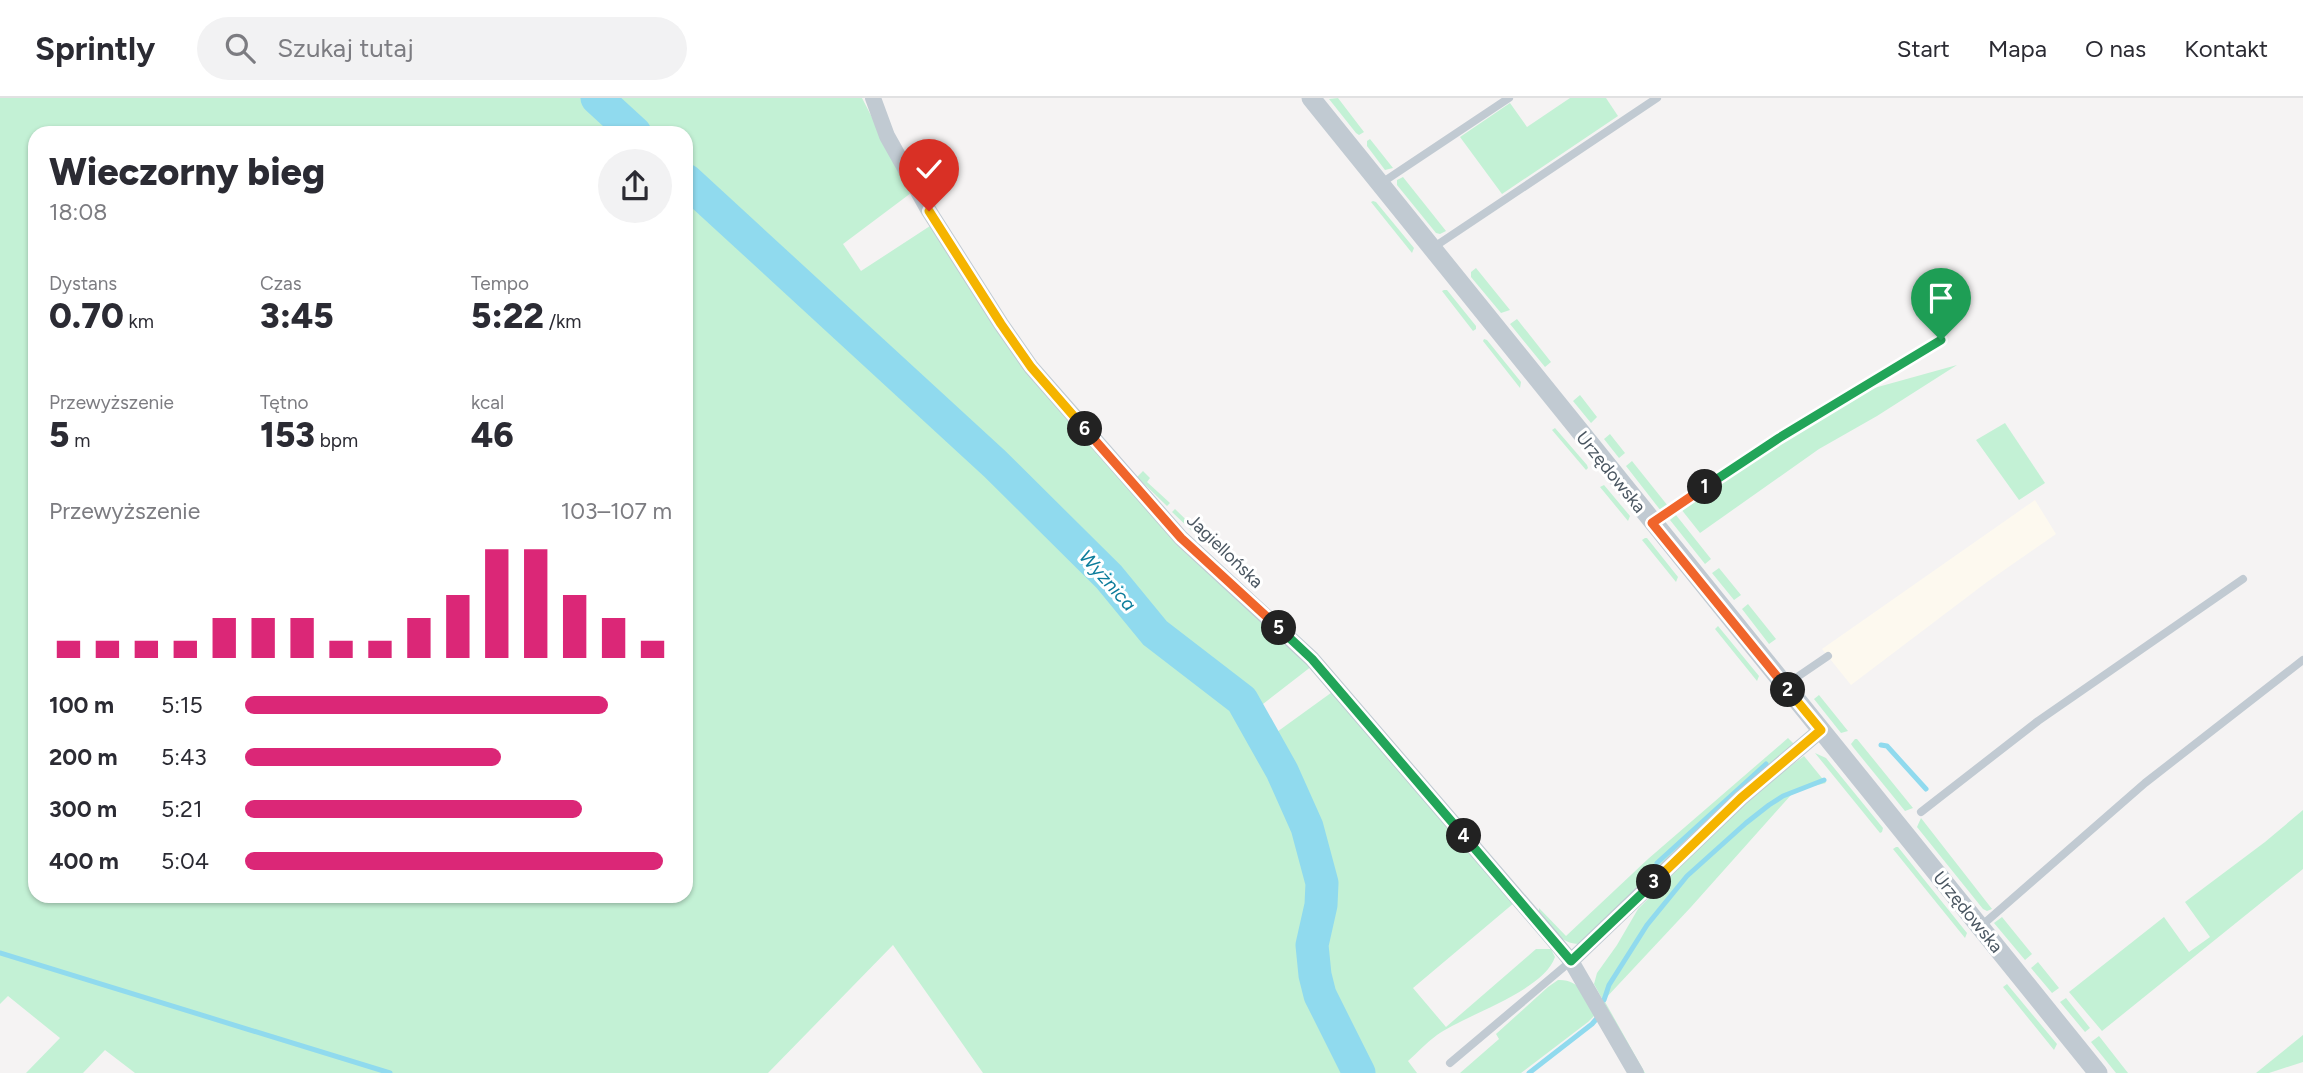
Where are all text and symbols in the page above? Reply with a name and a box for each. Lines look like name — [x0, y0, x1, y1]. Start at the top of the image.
search box — [197, 17, 687, 80]
text: Sprintly — [35, 29, 155, 68]
icon: search — [221, 29, 259, 67]
text: Szukaj tutaj — [277, 32, 414, 64]
text: Start — [1897, 34, 1950, 63]
text: Mapa — [1988, 34, 2047, 63]
text: O nas — [2085, 34, 2146, 63]
text: Kontakt — [2184, 34, 2268, 63]
pin — [899, 139, 959, 211]
text: Wieczorny bieg — [49, 149, 325, 195]
button: share — [598, 149, 672, 223]
icon: check — [910, 150, 948, 188]
text: 18:08 — [49, 198, 107, 226]
pin — [1911, 268, 1971, 340]
text: Dystans — [49, 272, 117, 295]
text: Czas — [260, 272, 302, 295]
text: Tempo — [471, 272, 529, 295]
icon: arrive — [1922, 279, 1960, 317]
text: 0.70 — [49, 295, 124, 337]
text: 3:45 — [260, 295, 334, 337]
text: 5:22 — [471, 295, 544, 337]
text: km — [124, 310, 154, 333]
text: /km — [544, 310, 581, 333]
text: Przewyższenie — [49, 391, 174, 414]
text: Tętno — [260, 391, 309, 414]
text: kcal — [471, 391, 504, 414]
pin: 6 — [1068, 412, 1102, 446]
text: 5 — [49, 414, 69, 456]
text: 153 — [260, 414, 315, 456]
text: 46 — [471, 414, 514, 456]
text: 6 — [1079, 417, 1090, 440]
street label: Urzędowska — [1571, 427, 1651, 517]
text: m — [69, 429, 90, 452]
text: bpm — [315, 429, 358, 452]
pin: 1 — [1688, 470, 1722, 504]
text: 1 — [1700, 475, 1709, 498]
text: Przewyższenie — [49, 497, 200, 525]
text: 103–107 m — [561, 497, 672, 525]
street label: Jagiellońska — [1182, 509, 1268, 593]
water label: Wyżnica — [1074, 545, 1141, 616]
pin: 5 — [1262, 610, 1296, 646]
text: 5 — [1273, 616, 1284, 639]
pin: 2 — [1770, 672, 1806, 708]
text: 2 — [1782, 678, 1793, 701]
text: 100 m — [49, 691, 114, 719]
text: 5:15 — [161, 691, 203, 719]
text: 200 m — [49, 743, 118, 771]
text: 5:43 — [161, 743, 207, 771]
text: 300 m — [49, 795, 117, 823]
text: 5:21 — [161, 795, 202, 823]
pin: 4 — [1446, 818, 1482, 854]
text: 4 — [1457, 824, 1470, 847]
text: 400 m — [49, 847, 119, 875]
text: 5:04 — [161, 847, 209, 875]
pin: 3 — [1636, 864, 1672, 900]
street label: Urzędowska — [1928, 867, 2008, 957]
text: 3 — [1648, 870, 1659, 893]

